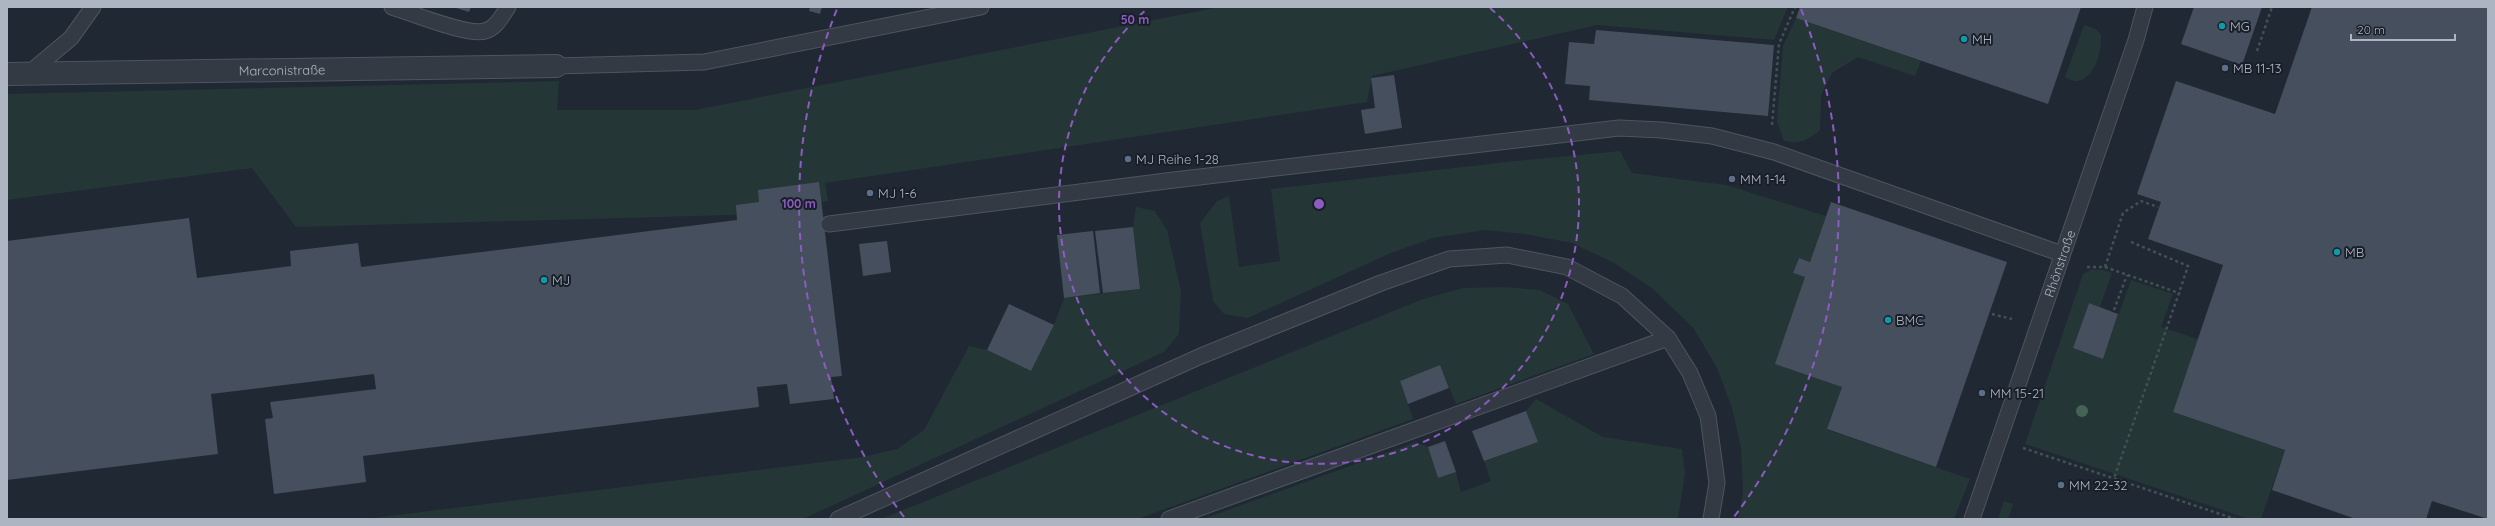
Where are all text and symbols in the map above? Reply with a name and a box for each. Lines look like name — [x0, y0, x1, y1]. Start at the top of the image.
text: 50 m — [1121, 12, 1149, 27]
scale bar — [2351, 16, 2455, 42]
place label: MG — [2230, 18, 2250, 34]
marker: MG — [2217, 21, 2227, 31]
text: 20 m — [2357, 22, 2385, 37]
place label: MH — [1972, 31, 1992, 47]
marker: MH — [1959, 34, 1969, 44]
place label: MB 11-13 — [2233, 60, 2282, 76]
street label: Marconistraße — [238, 61, 325, 79]
marker: MB 11-13 — [2220, 63, 2230, 73]
place label: MJ Reihe 1-28 — [1136, 151, 1219, 167]
marker: MJ Reihe 1-28 — [1123, 154, 1133, 164]
place label: MM 1-14 — [1740, 171, 1786, 187]
marker: MM 1-14 — [1727, 174, 1737, 184]
place label: MJ 1-6 — [878, 185, 917, 201]
marker: MJ 1-6 — [865, 188, 875, 198]
text: 100 m — [782, 196, 816, 211]
centre of rings — [1312, 197, 1326, 211]
street label: Rhönstraße — [2041, 228, 2078, 299]
place label: MB — [2345, 244, 2364, 260]
marker: MB — [2332, 247, 2342, 257]
place label: MJ — [552, 272, 570, 288]
marker: MJ — [539, 275, 549, 285]
place label: BMC — [1896, 312, 1924, 328]
marker: BMC — [1883, 315, 1893, 325]
place label: MM 15-21 — [1990, 385, 2044, 401]
marker: MM 15-21 — [1977, 388, 1987, 398]
place label: MM 22-32 — [2069, 477, 2128, 493]
marker: MM 22-32 — [2056, 480, 2066, 490]

